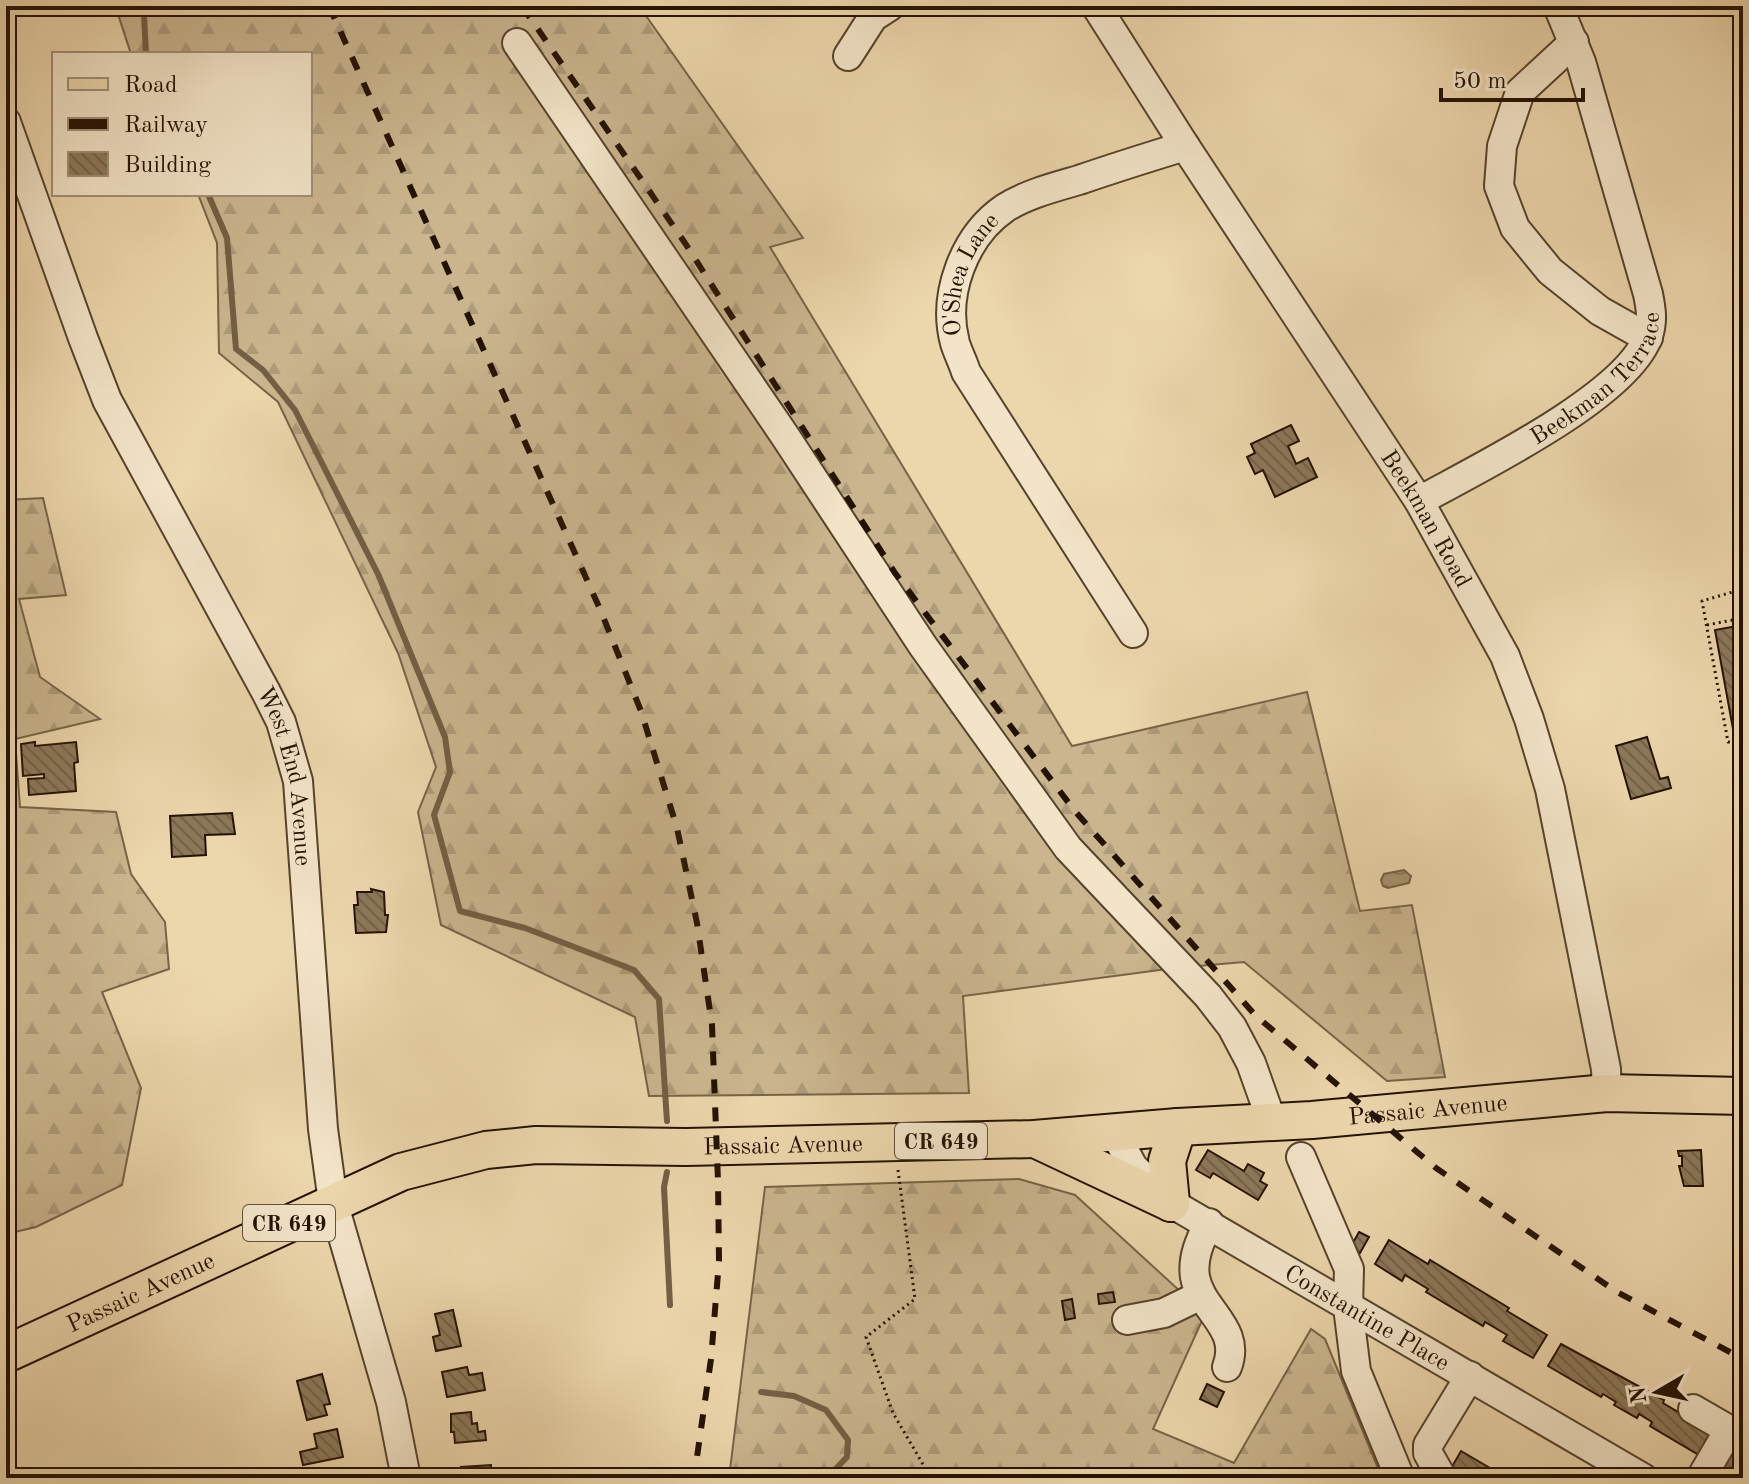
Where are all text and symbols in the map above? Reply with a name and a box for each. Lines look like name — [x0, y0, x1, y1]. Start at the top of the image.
legend — [52, 52, 312, 196]
scale bar — [1441, 52, 1583, 102]
text: 50 m — [1453, 70, 1507, 94]
text: Road — [124, 74, 177, 98]
text: Railway — [124, 114, 208, 138]
text: Building — [124, 154, 211, 178]
street label: O'Shea Lane — [941, 209, 1004, 337]
street label: Beekman Terrace — [1527, 312, 1665, 450]
street label: Beekman Road — [1375, 446, 1475, 592]
street label: West End Avenue — [251, 683, 314, 867]
street label: Passaic Avenue — [1347, 1092, 1509, 1131]
road number: CR 649 — [895, 1123, 987, 1159]
street label: Passaic Avenue — [703, 1133, 863, 1161]
road number: CR 649 — [243, 1205, 335, 1241]
street label: Passaic Avenue — [64, 1250, 219, 1338]
street label: Constantine Place — [1280, 1262, 1453, 1376]
north arrow — [1617, 1352, 1697, 1432]
text: N — [1627, 1385, 1651, 1405]

